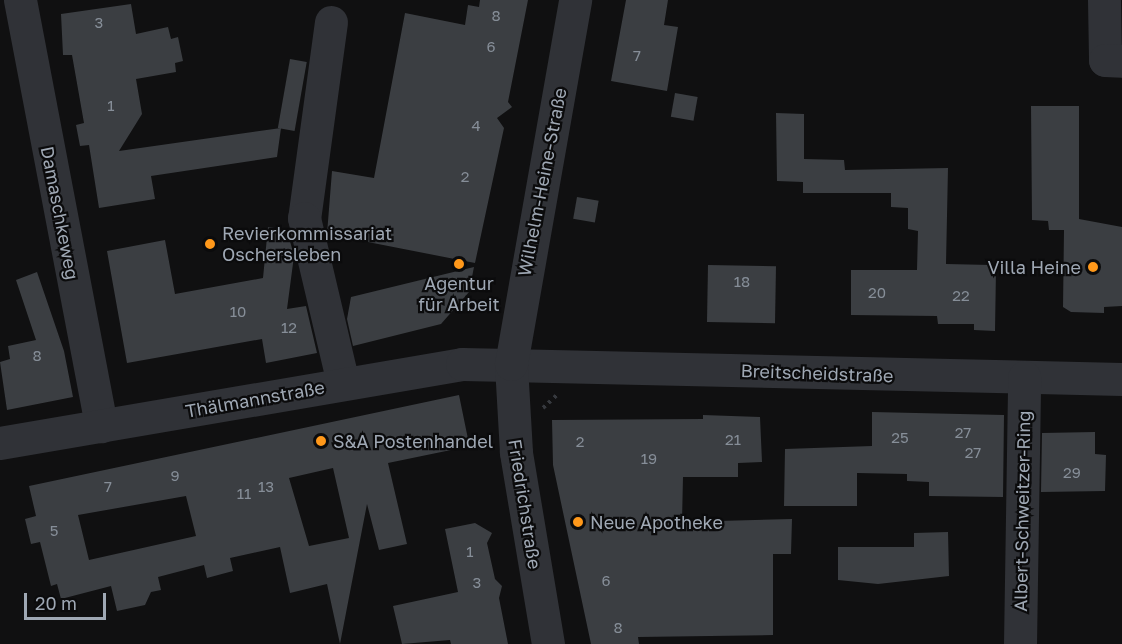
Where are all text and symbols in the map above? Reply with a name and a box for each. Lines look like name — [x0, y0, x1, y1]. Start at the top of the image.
house number: 8 — [491, 7, 501, 25]
house number: 3 — [95, 14, 103, 32]
house number: 6 — [486, 38, 496, 56]
house number: 7 — [633, 47, 641, 65]
street label: Wilhelm-Heine-Straße — [513, 86, 571, 278]
house number: 1 — [107, 97, 115, 115]
house number: 4 — [471, 117, 481, 135]
street label: Damaschkeweg — [36, 145, 84, 281]
house number: 2 — [461, 168, 469, 186]
place label: Revierkommissariat Oschersleben — [222, 223, 392, 266]
marker: Revierkommissariat Oschersleben — [203, 237, 217, 251]
place label: Villa Heine — [987, 256, 1081, 278]
marker: Agentur für Arbeit — [452, 257, 466, 271]
marker: Villa Heine — [1086, 260, 1100, 274]
place label: Agentur für Arbeit — [418, 273, 500, 316]
house number: 18 — [734, 273, 750, 291]
house number: 20 — [868, 284, 886, 302]
house number: 22 — [952, 287, 970, 305]
house number: 10 — [230, 303, 246, 321]
house number: 12 — [281, 319, 297, 337]
house number: 8 — [32, 347, 42, 365]
street label: Breitscheidstraße — [740, 360, 894, 386]
street label: Thälmannstraße — [184, 376, 326, 422]
street label: Albert-Schweitzer-Ring — [1009, 410, 1035, 612]
house number: 27 — [955, 424, 971, 442]
house number: 25 — [891, 429, 909, 447]
place label: S&A Postenhandel — [333, 430, 493, 452]
house number: 21 — [725, 431, 741, 449]
house number: 2 — [576, 433, 584, 451]
marker: S&A Postenhandel — [314, 434, 328, 448]
street label: Friedrichstraße — [504, 437, 546, 571]
house number: 27 — [965, 444, 981, 462]
house number: 19 — [641, 450, 657, 468]
house number: 29 — [1063, 464, 1081, 482]
house number: 9 — [170, 467, 180, 485]
house number: 7 — [104, 478, 112, 496]
house number: 13 — [258, 478, 274, 496]
house number: 11 — [237, 485, 251, 503]
place label: Neue Apotheke — [590, 511, 723, 533]
marker: Neue Apotheke — [571, 515, 585, 529]
house number: 5 — [50, 522, 58, 540]
house number: 1 — [466, 543, 474, 561]
house number: 6 — [601, 572, 611, 590]
house number: 3 — [473, 574, 481, 592]
scale bar — [27, 581, 110, 619]
text: 20 m — [35, 592, 77, 614]
house number: 8 — [613, 619, 623, 637]

